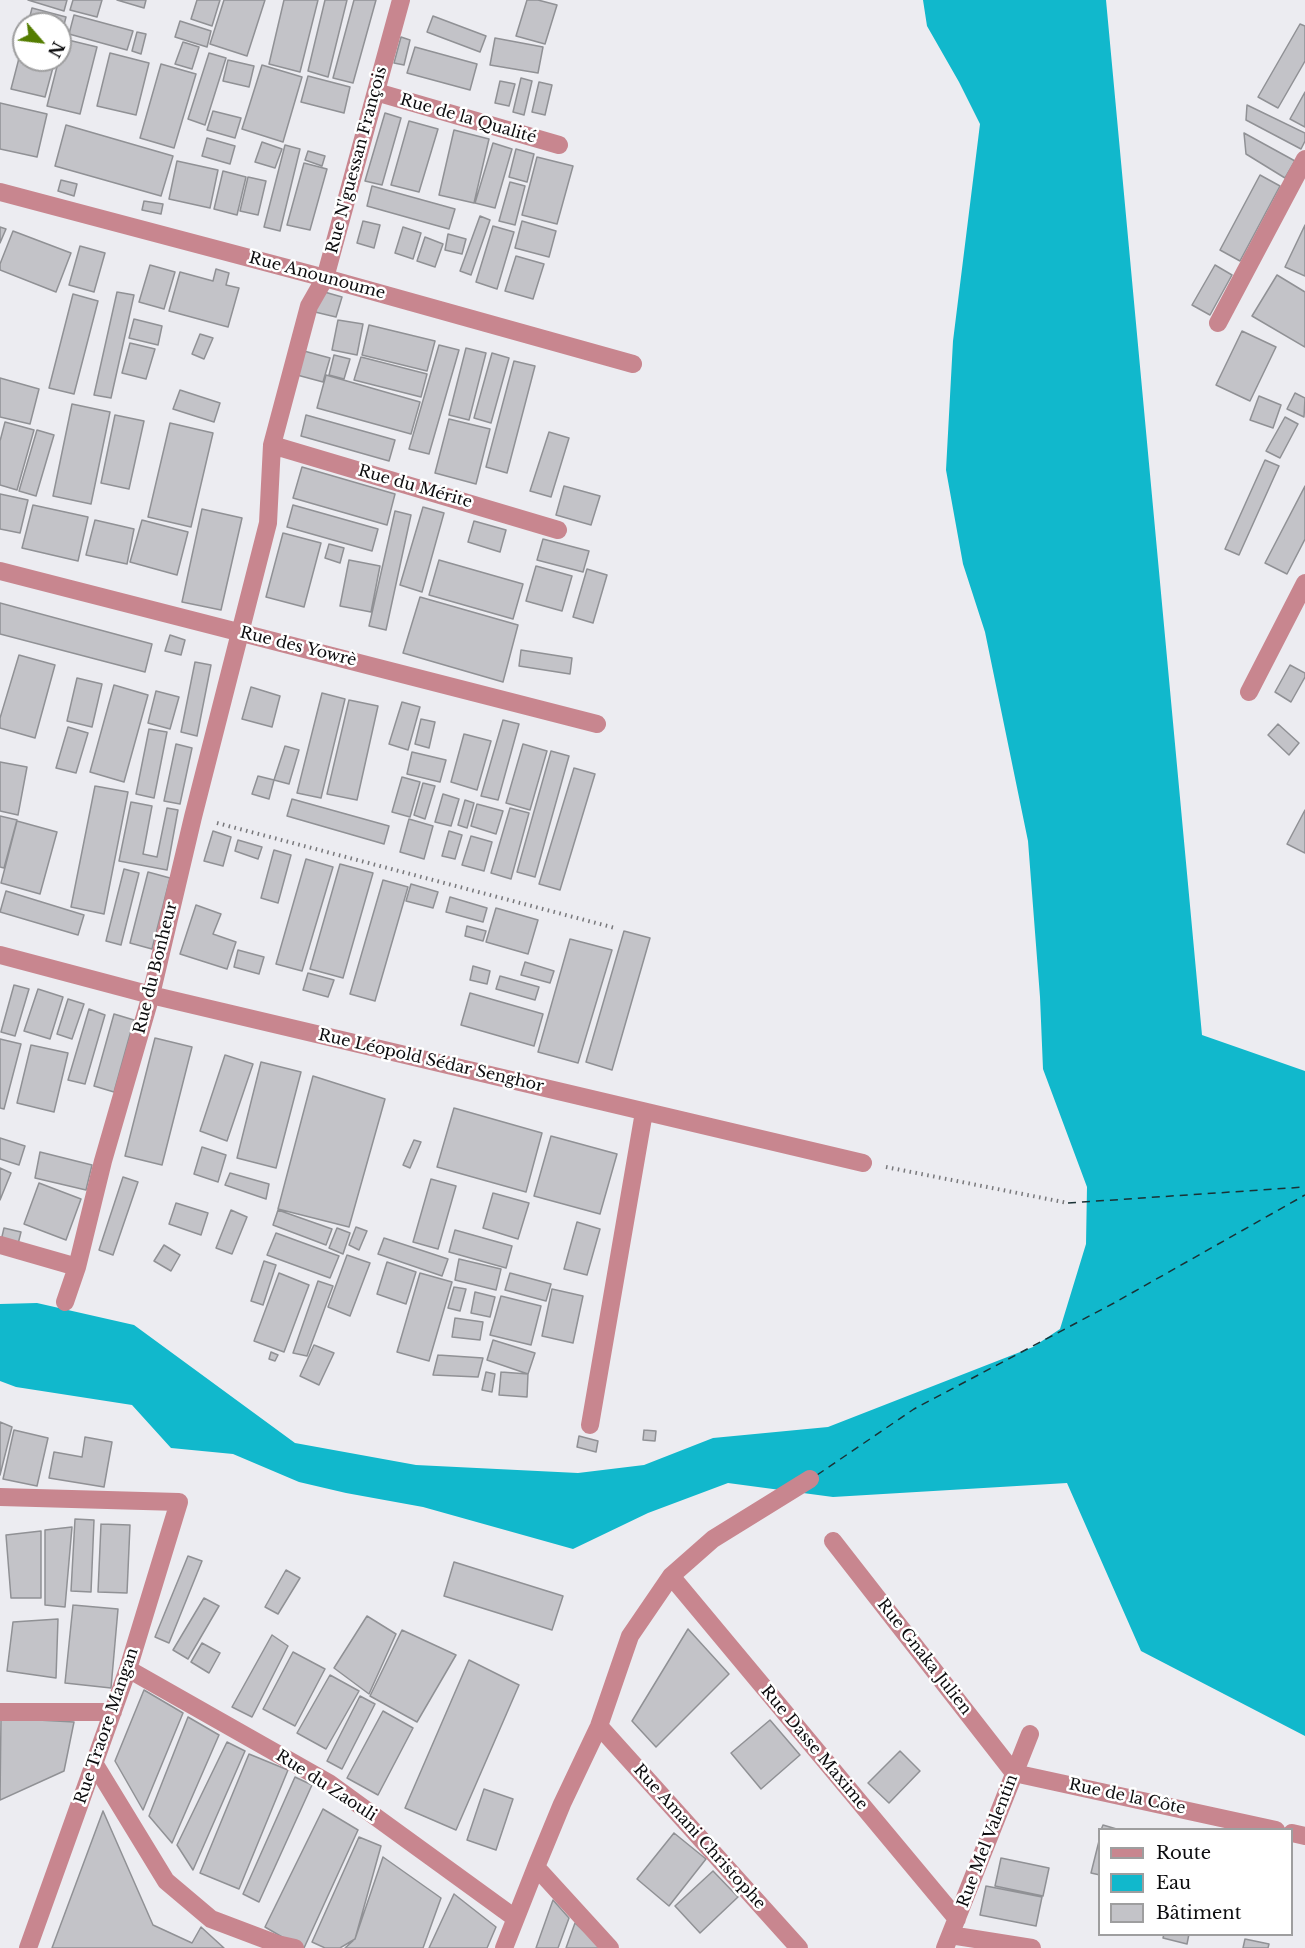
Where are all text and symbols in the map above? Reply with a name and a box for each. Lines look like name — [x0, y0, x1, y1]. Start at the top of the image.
north arrow — [12, 12, 72, 72]
text: N — [44, 38, 68, 61]
street label: Rue N'guessan François — [323, 64, 391, 256]
street label: Rue de la Qualité — [398, 90, 538, 148]
street label: Rue Anounoume — [247, 249, 387, 303]
street label: Rue du Mérite — [356, 462, 474, 512]
street label: Rue des Yowrè — [238, 623, 358, 671]
street label: Rue du Bonheur — [130, 900, 182, 1036]
street label: Rue Léopold Sédar Senghor — [316, 1026, 546, 1096]
street label: Rue Gnaka Julien — [873, 1595, 975, 1719]
street label: Rue Traore Mangan — [71, 1645, 143, 1807]
street label: Rue Dasse Maxime — [756, 1682, 872, 1814]
street label: Rue du Zaouli — [272, 1746, 380, 1826]
street label: Rue Amani Christophe — [629, 1761, 769, 1913]
street label: Rue Mel Valentin — [954, 1772, 1022, 1910]
street label: Rue de la Côte — [1067, 1775, 1187, 1819]
legend — [1098, 1828, 1293, 1936]
text: Route — [1156, 1842, 1211, 1864]
text: Eau — [1156, 1872, 1191, 1894]
text: Bâtiment — [1156, 1902, 1242, 1924]

